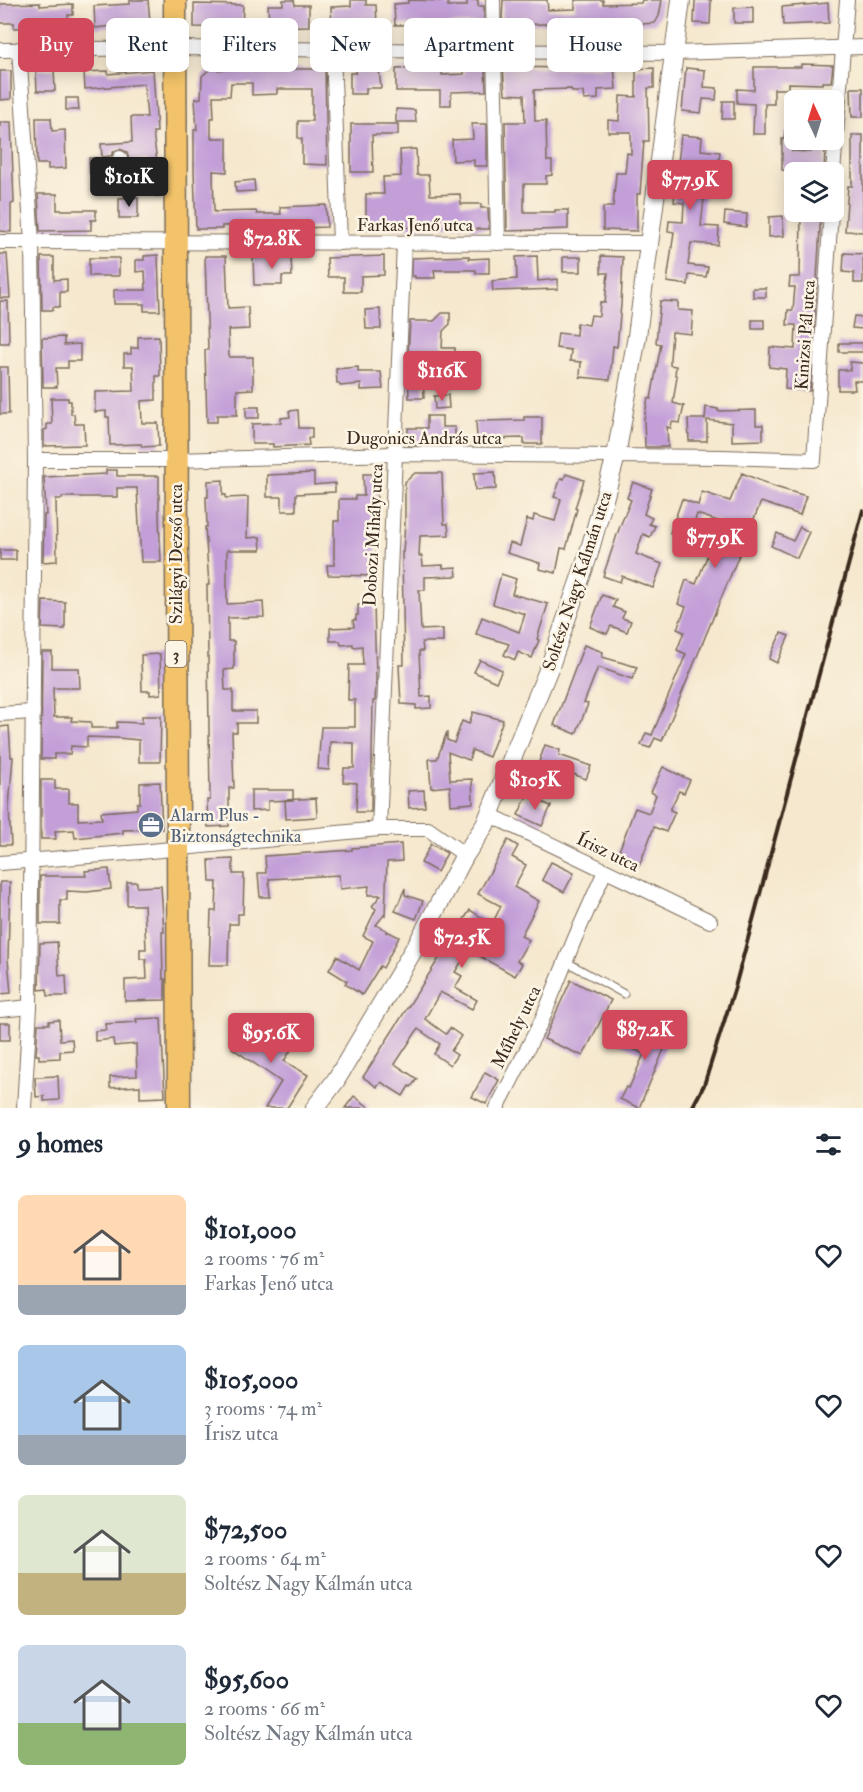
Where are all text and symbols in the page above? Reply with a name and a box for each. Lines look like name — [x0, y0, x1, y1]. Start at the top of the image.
chip: Buy — [18, 18, 94, 72]
chip: Rent — [106, 18, 189, 72]
chip: Filters — [201, 18, 298, 72]
chip: New — [310, 18, 392, 72]
chip: Apartment — [404, 18, 535, 72]
chip: House — [547, 18, 643, 72]
north arrow — [784, 90, 844, 150]
map controls — [784, 90, 844, 222]
pin: $101K — [87, 157, 171, 208]
pin: $77.9K — [641, 160, 739, 211]
button: layers — [784, 162, 844, 222]
text: $101K — [104, 164, 154, 189]
text: $77.9K — [661, 167, 719, 192]
street label: Farkas Jenő utca — [357, 214, 474, 237]
pin: $72.8K — [223, 219, 321, 270]
text: $72.8K — [243, 226, 301, 251]
street label: Kinizsi Pál utca — [790, 279, 821, 391]
pin: $116K — [400, 351, 484, 402]
text: $116K — [417, 358, 467, 383]
street label: Dugonics András utca — [346, 427, 503, 450]
street label: Dobozi Mihály utca — [358, 462, 389, 607]
street label: Szilágyi Dezső utca — [165, 483, 188, 624]
street label: Soltész Nagy Kálmán utca — [538, 488, 618, 674]
pin: $77.9K — [666, 518, 764, 569]
text: $77.9K — [686, 525, 744, 550]
road number: 3 — [166, 641, 186, 667]
pin: $105K — [493, 760, 577, 811]
text: $105K — [509, 767, 561, 792]
place label: Alarm Plus - Biztonságtechnika — [169, 804, 302, 848]
office icon: Alarm Plus - Biztonságtechnika — [136, 810, 166, 840]
street label: Írisz utca — [573, 827, 644, 878]
pin: $72.5K — [413, 918, 511, 969]
text: $72.5K — [434, 925, 490, 950]
street label: Műhely utca — [487, 981, 547, 1072]
pin: $87.2K — [596, 1010, 694, 1061]
pin: $95.6K — [222, 1013, 320, 1064]
text: $87.2K — [616, 1017, 674, 1042]
text: $95.6K — [242, 1020, 300, 1045]
text: 9 homes — [18, 1128, 103, 1160]
icon: filters — [812, 1128, 845, 1161]
text: $101,000 — [204, 1214, 296, 1246]
icon: home — [66, 1219, 138, 1291]
icon: heart — [812, 1239, 845, 1272]
text: 2 rooms · 76 m² — [204, 1246, 324, 1271]
text: Farkas Jenő utca — [204, 1271, 333, 1296]
text: $105,000 — [204, 1364, 298, 1396]
icon: home — [66, 1369, 138, 1441]
icon: heart — [812, 1389, 845, 1422]
text: 3 rooms · 74 m² — [204, 1396, 322, 1421]
text: Írisz utca — [204, 1421, 279, 1446]
text: $72,500 — [204, 1514, 287, 1546]
icon: home — [66, 1519, 138, 1591]
icon: heart — [812, 1539, 845, 1572]
text: 2 rooms · 64 m² — [204, 1546, 326, 1571]
text: Soltész Nagy Kálmán utca — [204, 1571, 413, 1596]
text: $95,600 — [204, 1664, 289, 1696]
icon: home — [66, 1669, 138, 1741]
icon: heart — [812, 1689, 845, 1722]
text: 2 rooms · 66 m² — [204, 1696, 325, 1721]
text: Soltész Nagy Kálmán utca — [204, 1721, 413, 1746]

